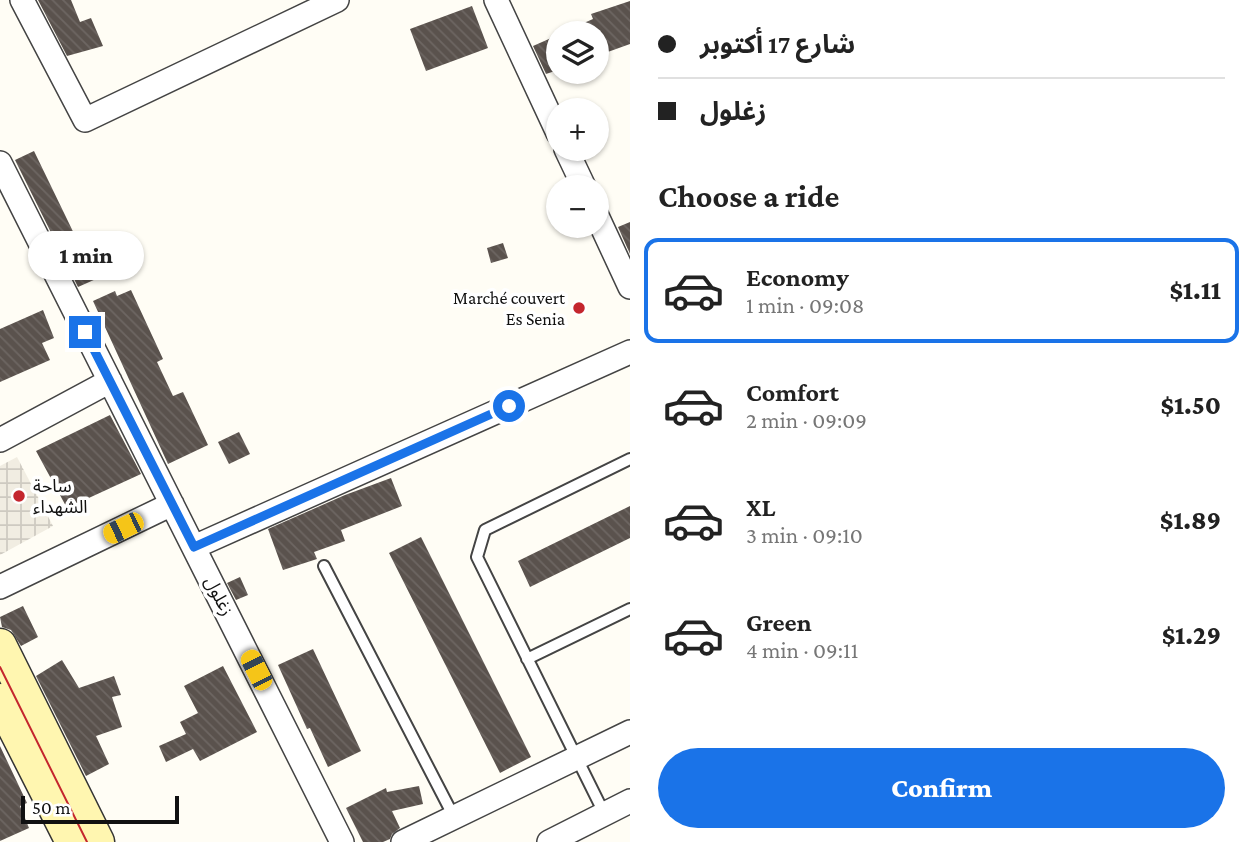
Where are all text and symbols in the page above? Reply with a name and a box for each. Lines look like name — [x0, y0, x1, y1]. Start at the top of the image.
map controls — [546, 21, 609, 238]
button: layers — [546, 21, 609, 84]
text: شارع 17 أكتوبر — [700, 30, 855, 59]
text: زغلول — [700, 97, 766, 126]
button: + — [546, 98, 609, 161]
button: − — [546, 175, 609, 238]
text: Choose a ride — [658, 178, 839, 214]
callout: 1 min — [27, 230, 143, 280]
text: 1 min — [59, 242, 113, 268]
icon: car — [662, 259, 725, 322]
text: Economy — [746, 263, 849, 292]
text: $1.11 — [1169, 276, 1221, 305]
place label: Marché couvert Es Senia — [453, 288, 566, 329]
text: 1 min · 09:08 — [746, 292, 864, 318]
marker: Marché couvert Es Senia — [571, 300, 587, 316]
route end — [69, 316, 101, 348]
icon: car — [662, 374, 725, 437]
text: Comfort — [746, 378, 839, 407]
route start — [493, 390, 525, 422]
text: $1.50 — [1161, 391, 1221, 420]
text: 2 min · 09:09 — [746, 407, 867, 433]
place label: ساحة الشهداء — [33, 476, 88, 517]
marker: ساحة الشهداء — [11, 488, 27, 504]
icon: car — [662, 489, 725, 552]
text: XL — [746, 493, 775, 522]
text: $1.89 — [1160, 506, 1221, 535]
car — [100, 509, 147, 547]
text: 3 min · 09:10 — [746, 522, 863, 548]
street label: زغلول — [200, 573, 237, 620]
icon: car — [662, 604, 725, 667]
text: Green — [746, 608, 812, 637]
text: $1.29 — [1162, 621, 1221, 650]
text: 4 min · 09:11 — [746, 637, 858, 663]
car — [238, 647, 275, 693]
button: Confirm — [658, 748, 1225, 828]
scale bar — [21, 793, 178, 825]
text: 50 m — [32, 797, 71, 818]

